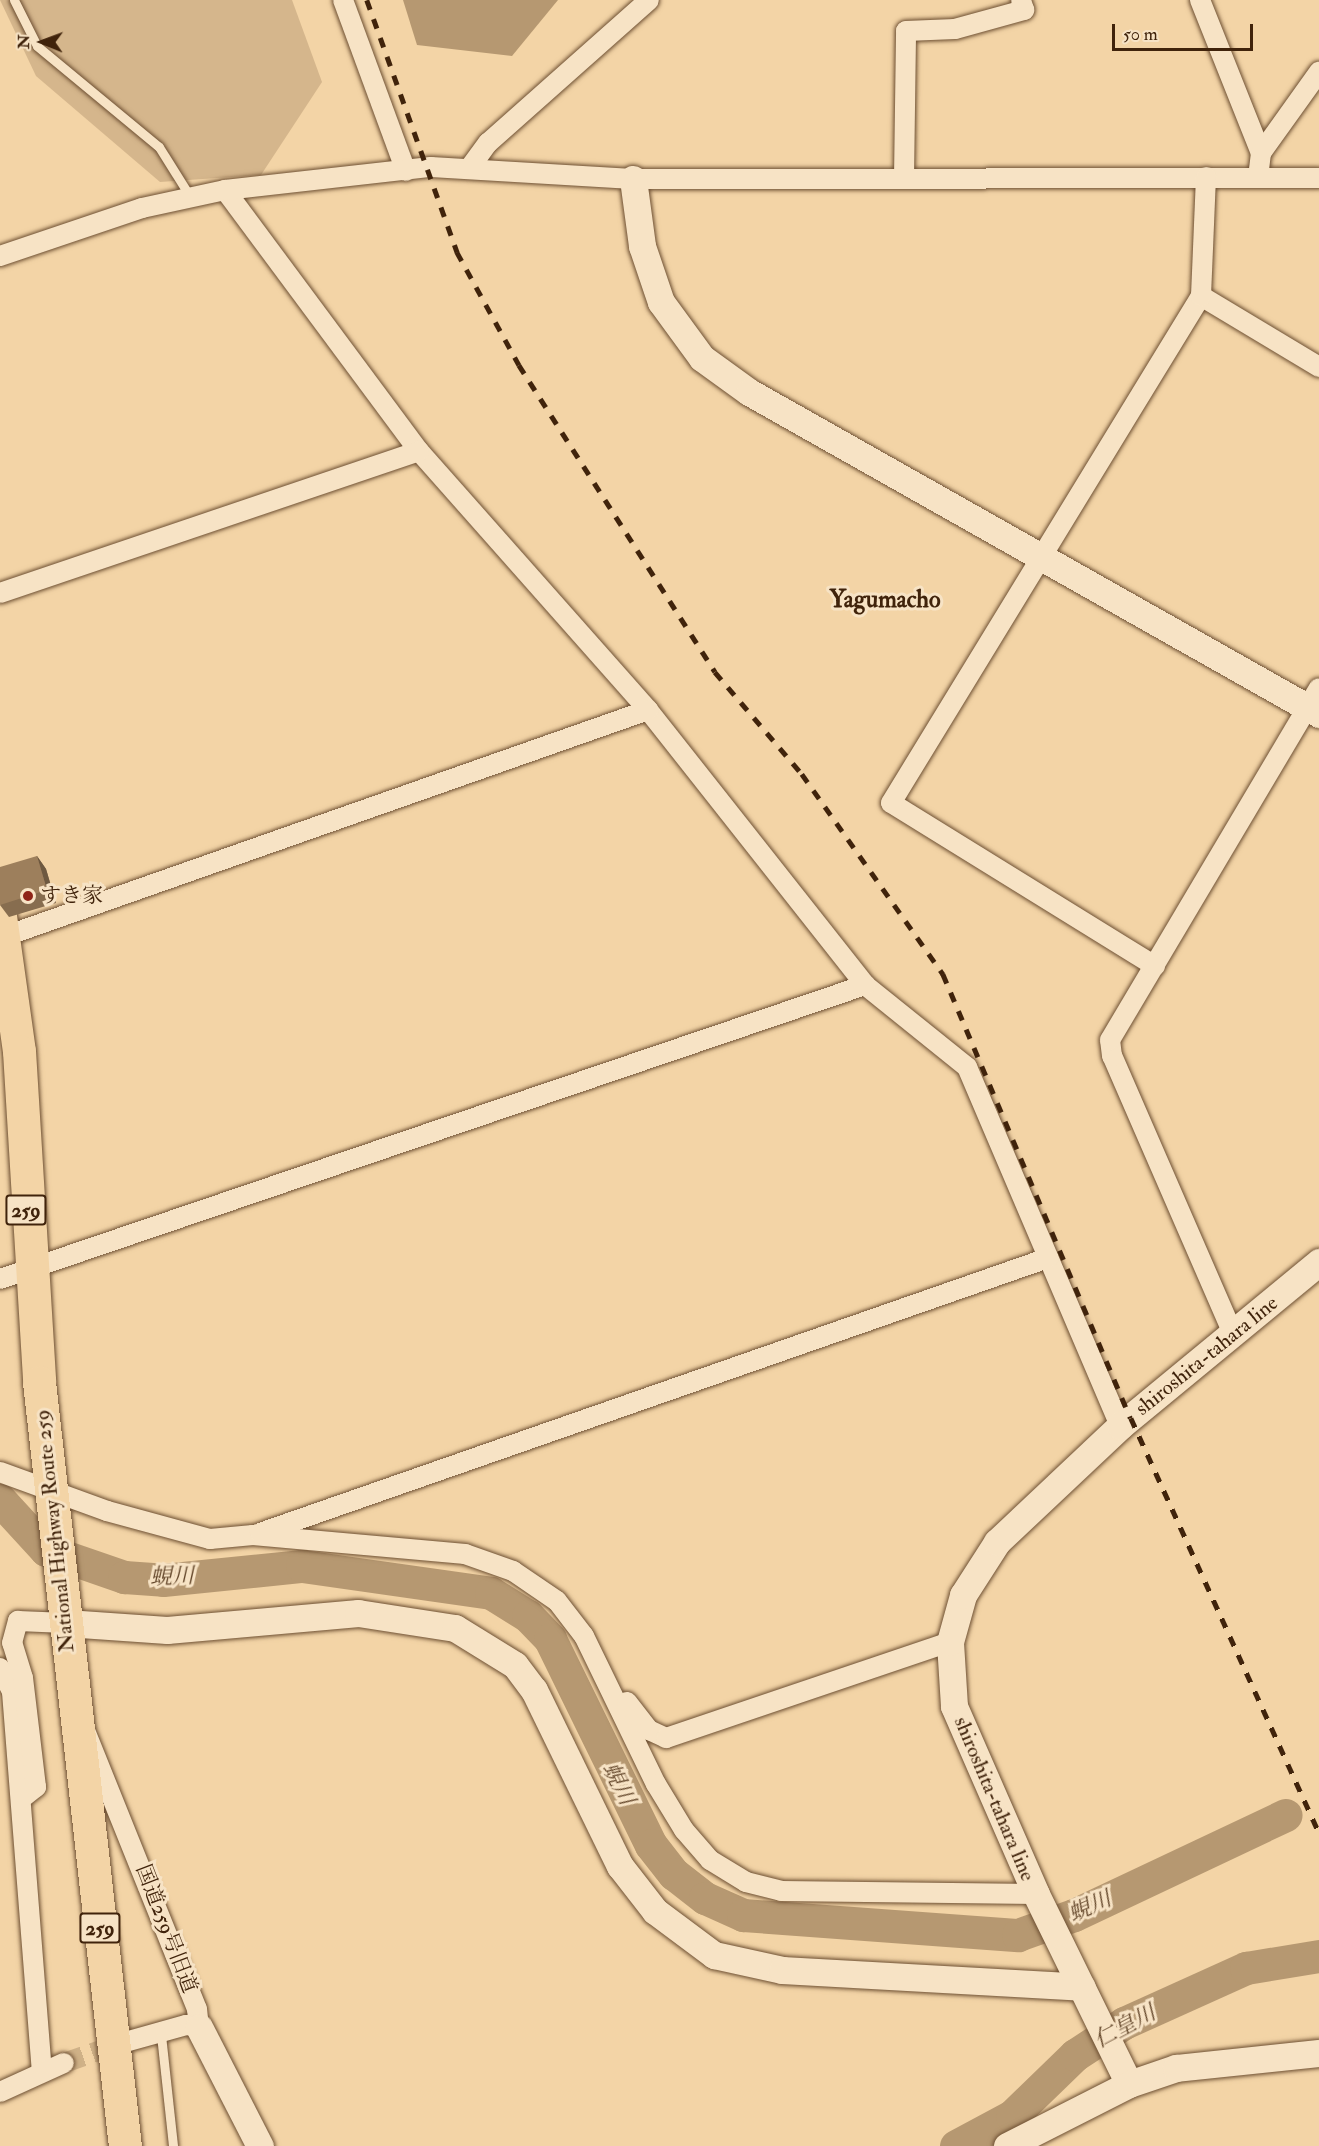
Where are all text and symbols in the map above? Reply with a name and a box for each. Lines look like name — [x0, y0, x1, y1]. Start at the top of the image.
north arrow — [12, 12, 72, 72]
scale bar — [1115, 12, 1256, 50]
text: 50 m — [1123, 23, 1158, 46]
text: N — [14, 34, 34, 49]
district label: Yagumacho — [830, 586, 940, 614]
place label: すき家 — [40, 883, 103, 909]
marker: すき家 — [21, 889, 35, 903]
road number: 259 — [5, 1193, 47, 1227]
street label: shiroshita-tahara line — [1131, 1291, 1283, 1421]
street label: National Highway Route 259 — [30, 1408, 80, 1654]
water label: 蜆川 — [150, 1563, 194, 1591]
street label: shiroshita-tahara line — [948, 1713, 1040, 1885]
water label: 蜆川 — [596, 1758, 640, 1810]
street label: 国道259号旧道 — [130, 1861, 202, 1997]
water label: 蜆川 — [1065, 1886, 1115, 1928]
road number: 259 — [79, 1911, 121, 1945]
water label: 仁皇川 — [1090, 2000, 1160, 2054]

